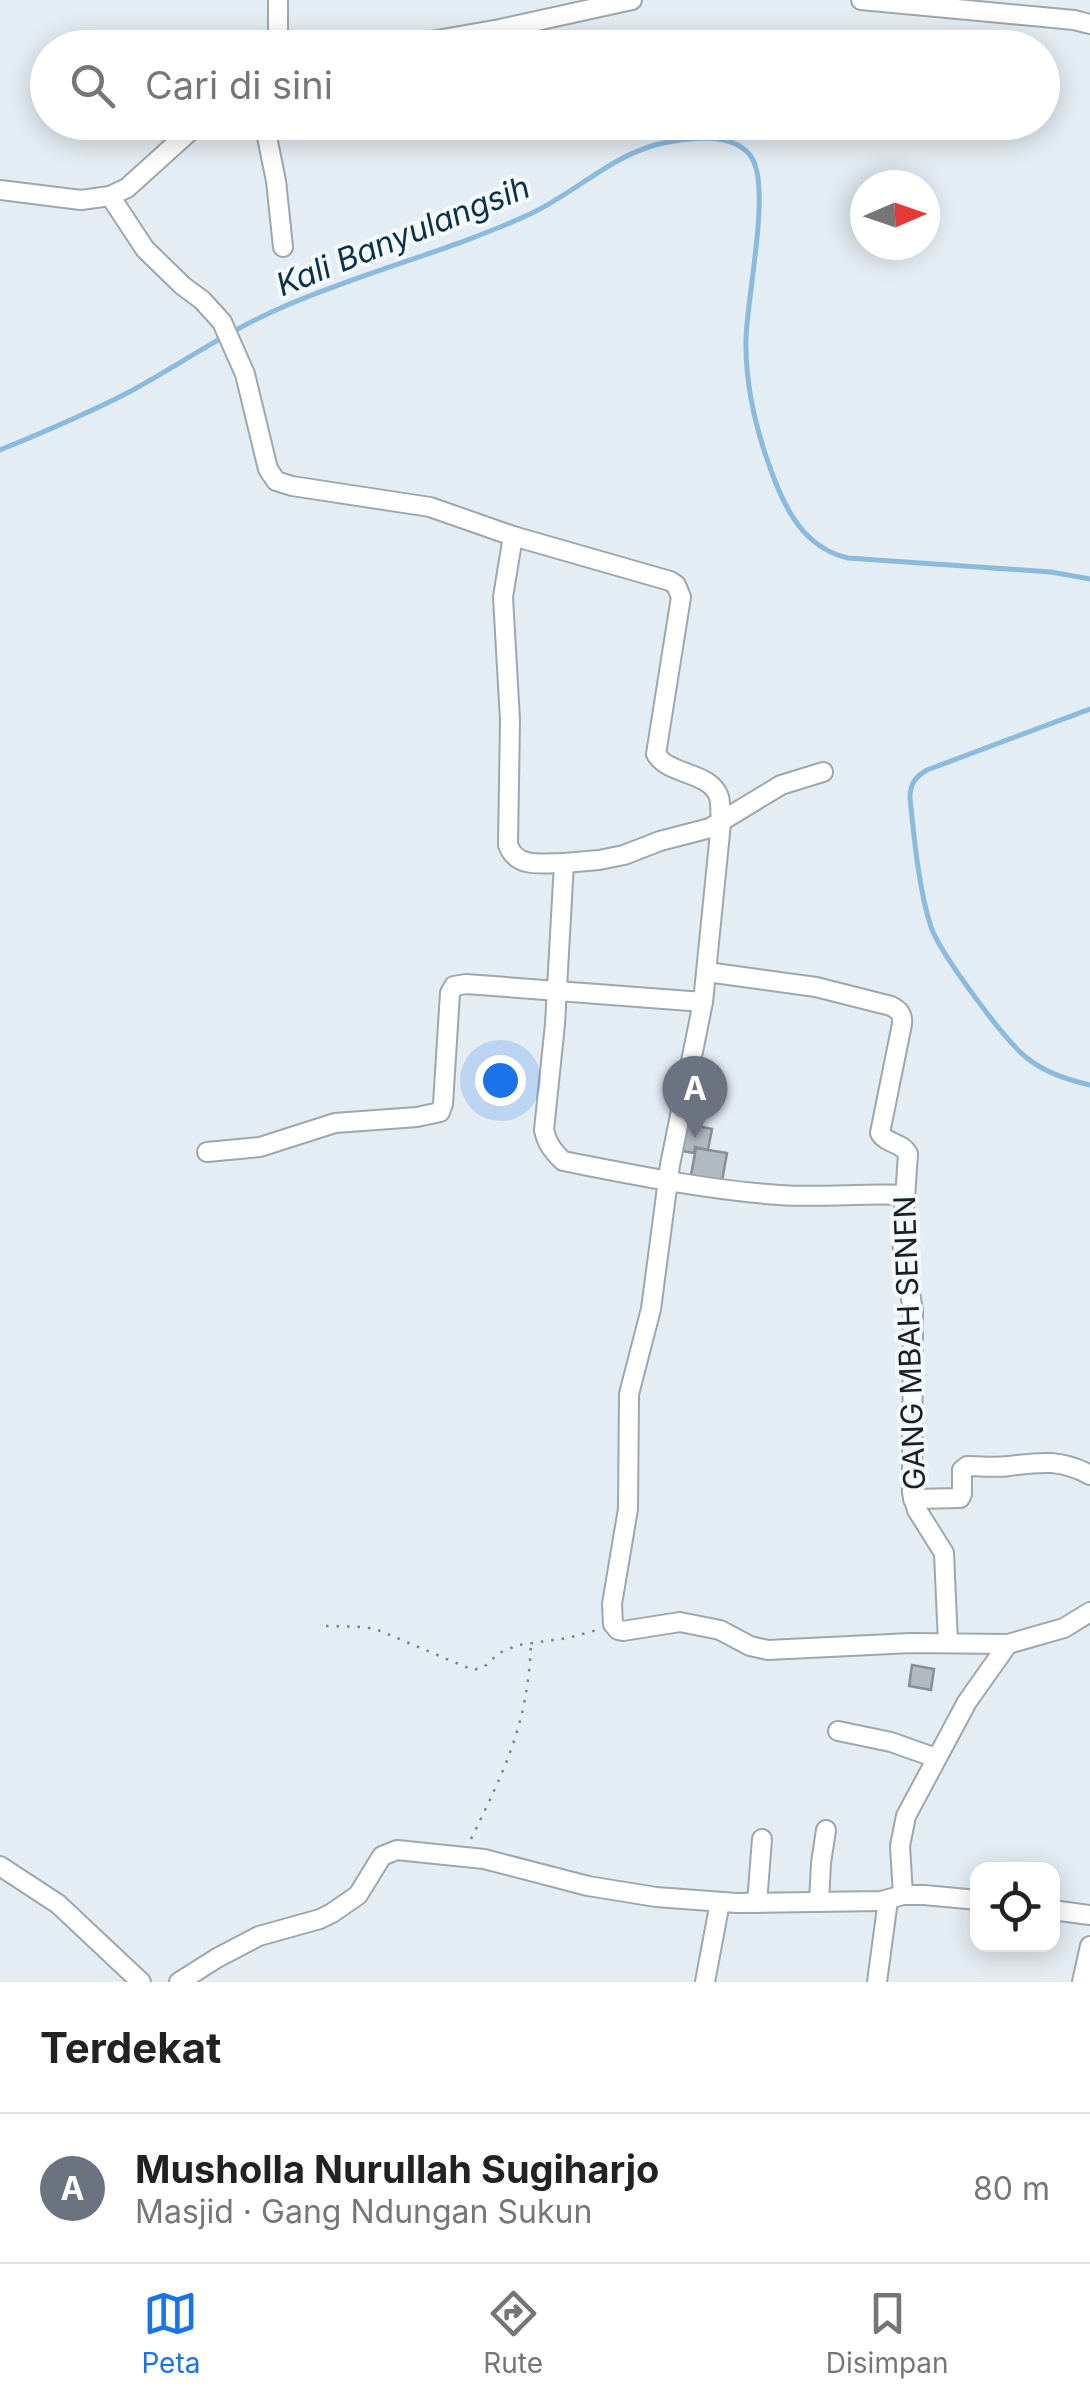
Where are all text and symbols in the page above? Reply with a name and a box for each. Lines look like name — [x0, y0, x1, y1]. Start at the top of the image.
search box — [30, 30, 1060, 140]
icon: search — [65, 58, 120, 113]
text: Cari di sini — [145, 62, 333, 108]
water label: Kali Banyulangsih — [270, 167, 535, 304]
north arrow — [850, 170, 940, 260]
your location — [475, 1055, 526, 1106]
pin: A — [662, 1056, 728, 1138]
street label: GANG MBAH SENEN — [886, 1195, 932, 1491]
map controls — [970, 1862, 1060, 1952]
button: locate — [970, 1862, 1060, 1952]
text: Terdekat — [40, 2022, 221, 2073]
text: Musholla Nurullah Sugiharjo — [135, 2146, 659, 2192]
text: A — [61, 2169, 84, 2208]
text: 80 m — [973, 2169, 1050, 2208]
text: Masjid · Gang Ndungan Sukun — [135, 2192, 592, 2231]
tab: Peta — [141, 2286, 200, 2380]
tab: Rute — [483, 2286, 543, 2380]
tab: Disimpan — [826, 2286, 949, 2380]

